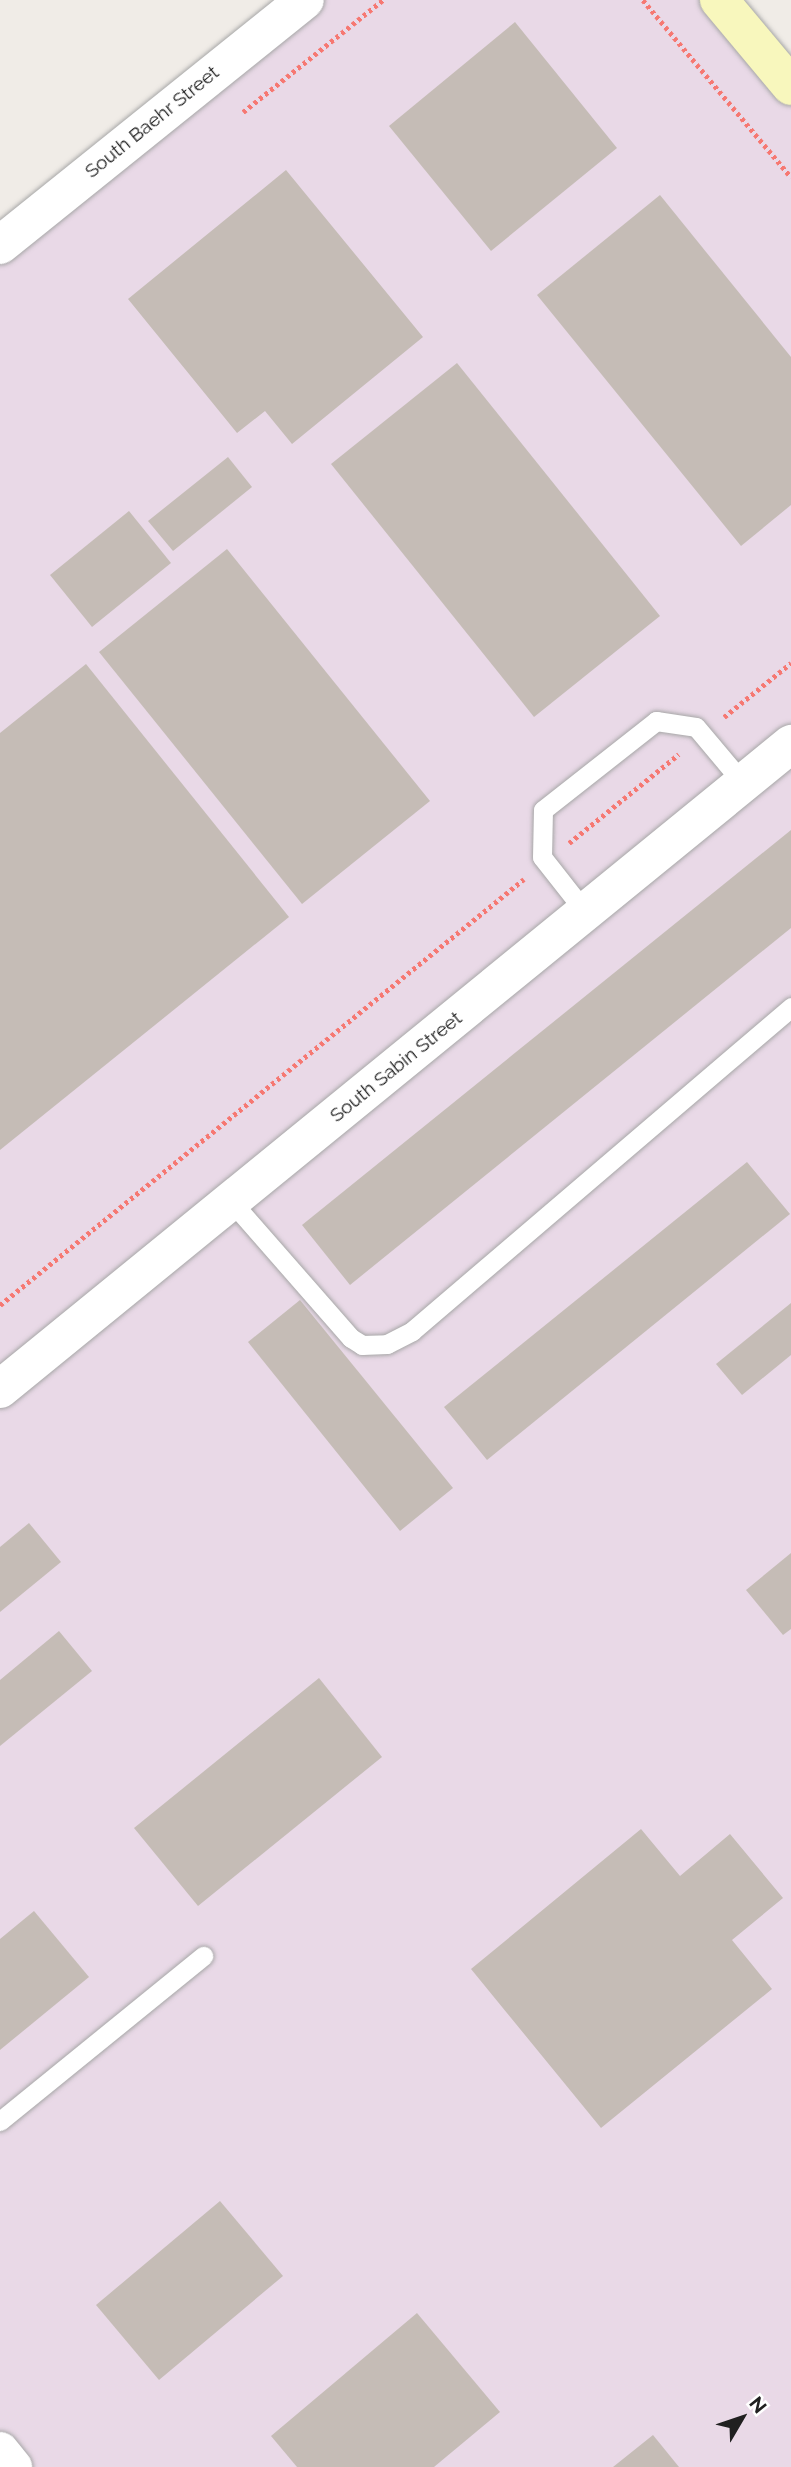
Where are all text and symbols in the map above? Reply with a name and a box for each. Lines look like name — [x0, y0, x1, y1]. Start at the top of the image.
street label: South Baehr Street — [80, 61, 224, 183]
street label: South Sabin Street — [326, 1007, 466, 1127]
north arrow — [707, 2383, 777, 2453]
text: N — [745, 2392, 771, 2417]

